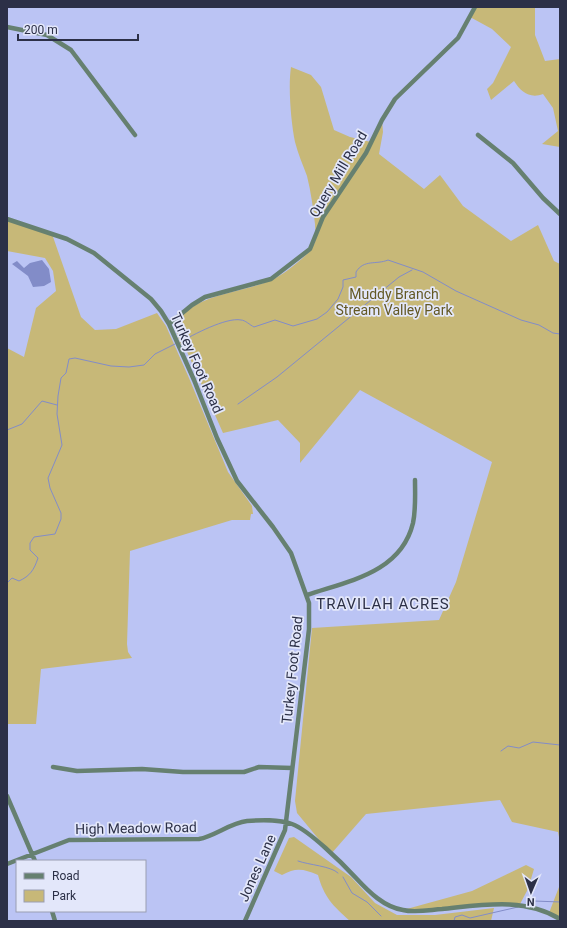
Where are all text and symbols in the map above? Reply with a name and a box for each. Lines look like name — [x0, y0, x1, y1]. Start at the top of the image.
scale bar — [18, 16, 138, 42]
text: 200 m — [24, 23, 58, 37]
street label: Query Mill Road — [306, 128, 370, 220]
park label: Muddy Branch Stream Valley Park — [336, 286, 453, 318]
street label: Turkey Foot Road — [168, 310, 226, 416]
district label: TRAVILAH ACRES — [316, 595, 450, 613]
street label: Turkey Foot Road — [278, 615, 306, 725]
street label: High Meadow Road — [75, 819, 197, 837]
street label: Jones Lane — [235, 832, 279, 904]
legend — [16, 860, 146, 912]
text: Road — [52, 869, 80, 883]
north arrow — [511, 872, 551, 912]
text: Park — [52, 889, 77, 903]
text: N — [526, 895, 535, 908]

